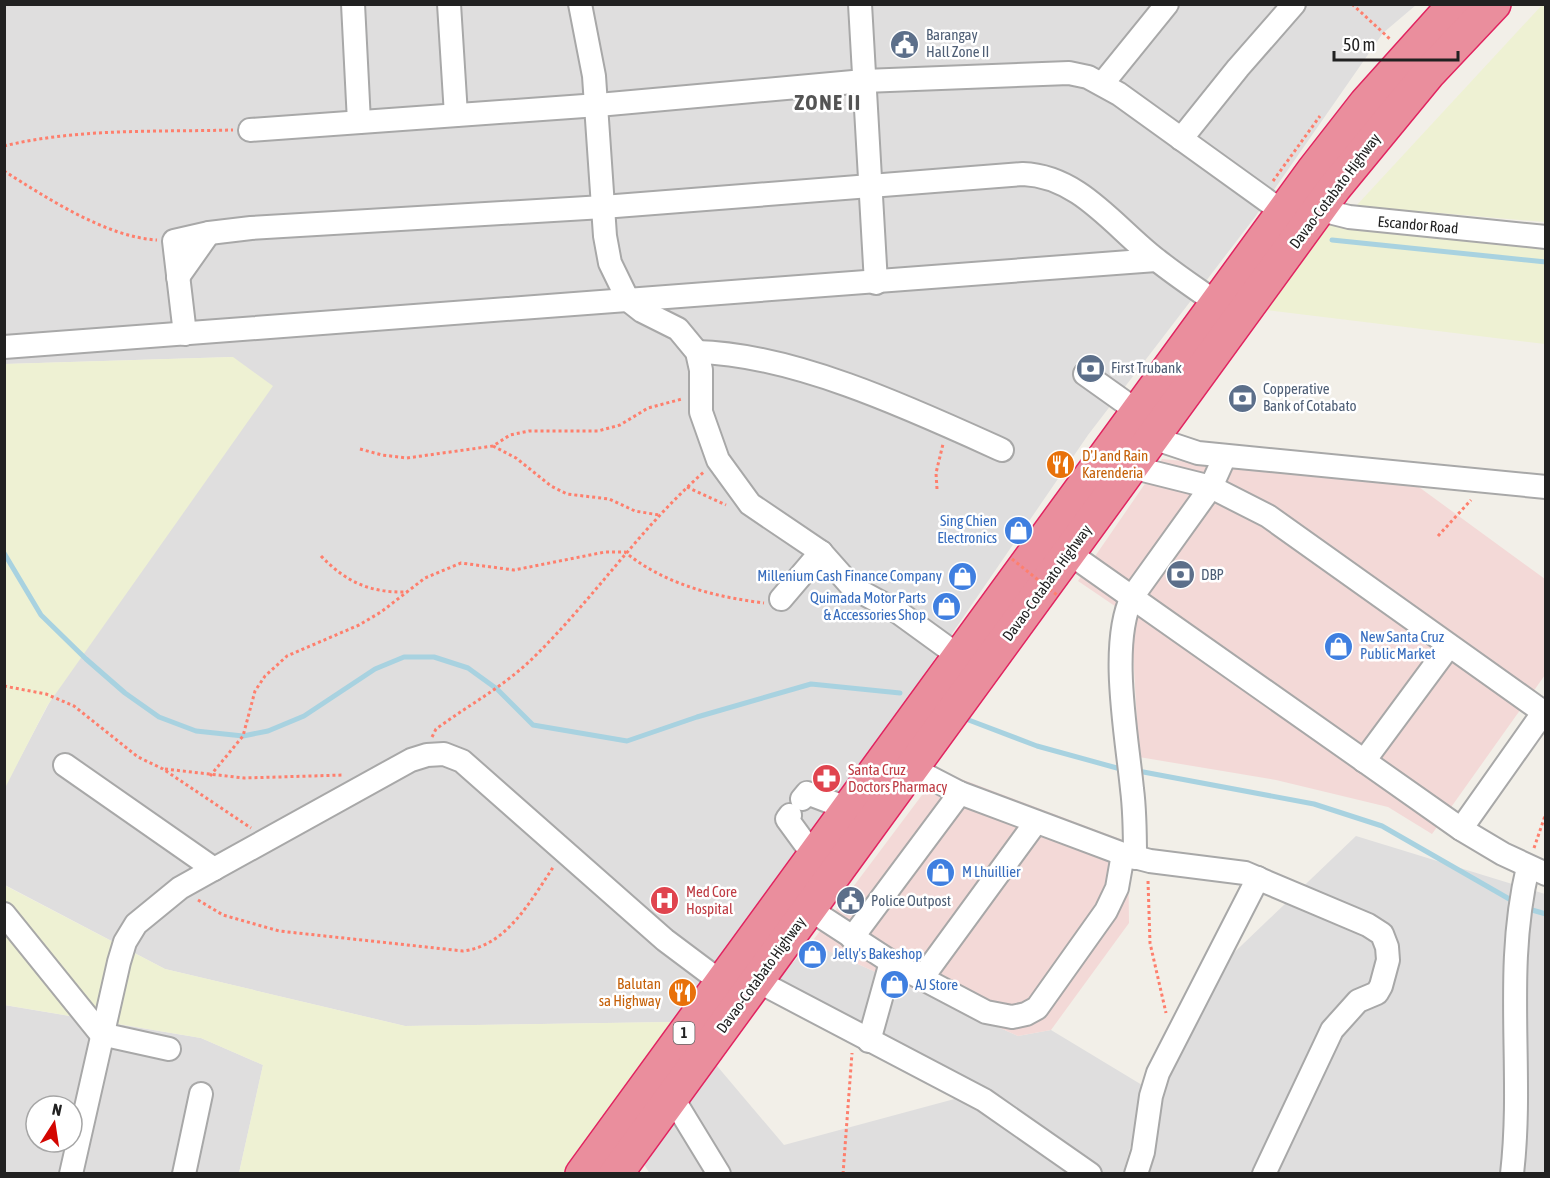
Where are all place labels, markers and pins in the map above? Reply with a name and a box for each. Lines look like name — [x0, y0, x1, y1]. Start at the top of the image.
place label: Barangay Hall Zone II — [926, 26, 989, 60]
public building icon: Barangay Hall Zone II — [889, 28, 921, 60]
bank icon: First Trubank — [1074, 352, 1106, 384]
place label: First Trubank — [1111, 359, 1182, 376]
place label: Copperative Bank of Cotabato — [1263, 380, 1357, 414]
bank icon: Copperative Bank of Cotabato — [1226, 382, 1258, 414]
place label: D'J and Rain Karenderia — [1082, 447, 1148, 481]
restaurant icon: D'J and Rain Karenderia — [1045, 449, 1077, 481]
place label: Sing Chien Electronics — [937, 512, 997, 546]
shop icon: Sing Chien Electronics — [1002, 514, 1034, 546]
bank icon: DBP — [1164, 559, 1196, 591]
shop icon: Millenium Cash Finance Company — [947, 560, 979, 592]
place label: DBP — [1201, 566, 1224, 583]
place label: Millenium Cash Finance Company — [757, 567, 942, 584]
place label: Quimada Motor Parts & Accessories Shop — [810, 589, 926, 623]
shop icon: Quimada Motor Parts & Accessories Shop — [931, 591, 963, 623]
place label: New Santa Cruz Public Market — [1360, 628, 1445, 662]
shop icon: New Santa Cruz Public Market — [1323, 630, 1355, 662]
place label: Santa Cruz Doctors Pharmacy — [848, 761, 948, 795]
pharmacy icon: Santa Cruz Doctors Pharmacy — [811, 763, 843, 795]
shop icon: M Lhuillier — [925, 856, 957, 888]
place label: M Lhuillier — [962, 863, 1021, 880]
place label: Med Core Hospital — [686, 883, 737, 917]
hospital icon: Med Core Hospital — [649, 885, 681, 917]
public building icon: Police Outpost — [834, 885, 866, 917]
place label: Police Outpost — [871, 892, 951, 909]
shop icon: Jelly's Bakeshop — [796, 938, 828, 970]
place label: Jelly's Bakeshop — [833, 945, 922, 962]
shop icon: AJ Store — [878, 969, 910, 1001]
place label: Balutan sa Highway — [599, 975, 661, 1009]
place label: AJ Store — [915, 976, 958, 993]
restaurant icon: Balutan sa Highway — [666, 977, 698, 1009]

